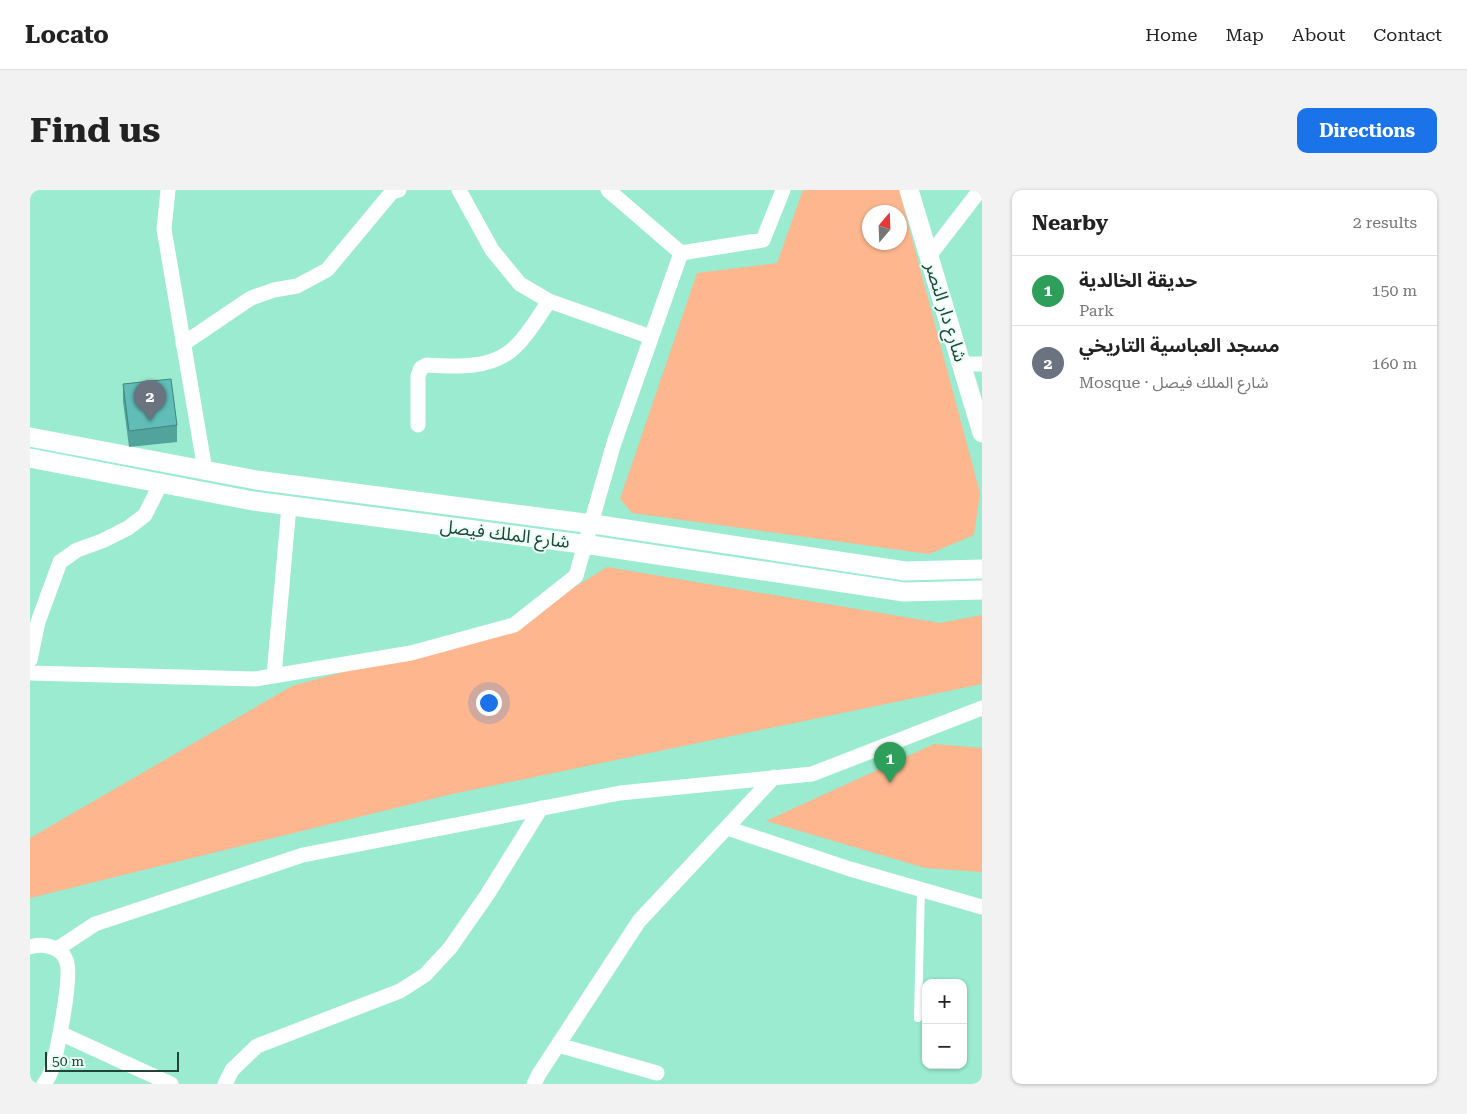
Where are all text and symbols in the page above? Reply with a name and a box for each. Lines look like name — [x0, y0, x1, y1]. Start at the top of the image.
text: Locato — [25, 21, 109, 49]
text: Home — [1145, 24, 1197, 45]
text: Map — [1225, 24, 1264, 45]
text: About — [1292, 24, 1345, 45]
text: Contact — [1373, 24, 1442, 45]
button: Directions — [1297, 108, 1437, 153]
text: Find us — [30, 110, 160, 151]
north arrow — [862, 205, 907, 250]
text: Nearby — [1032, 211, 1108, 235]
text: 2 results — [1353, 213, 1417, 232]
street label: شارع دار النصر — [917, 259, 972, 365]
text: حديقة الخالدية — [1079, 269, 1197, 292]
text: 1 — [1044, 281, 1052, 300]
text: 150 m — [1371, 281, 1417, 300]
text: Park — [1079, 301, 1114, 320]
text: مسجد العباسية التاريخي — [1079, 334, 1280, 357]
text: 2 — [1044, 354, 1052, 373]
text: 160 m — [1371, 354, 1417, 373]
text: Mosque · شارع الملك فيصل — [1079, 373, 1269, 392]
pin: 2 — [134, 380, 166, 421]
street label: شارع الملك فيصل — [439, 515, 571, 556]
your location — [476, 690, 502, 716]
pin: 1 — [874, 742, 906, 783]
map controls — [922, 979, 967, 1069]
button: + — [922, 979, 967, 1024]
button: − — [922, 1024, 967, 1069]
scale bar — [45, 1049, 179, 1072]
text: 50 m — [52, 1053, 84, 1069]

